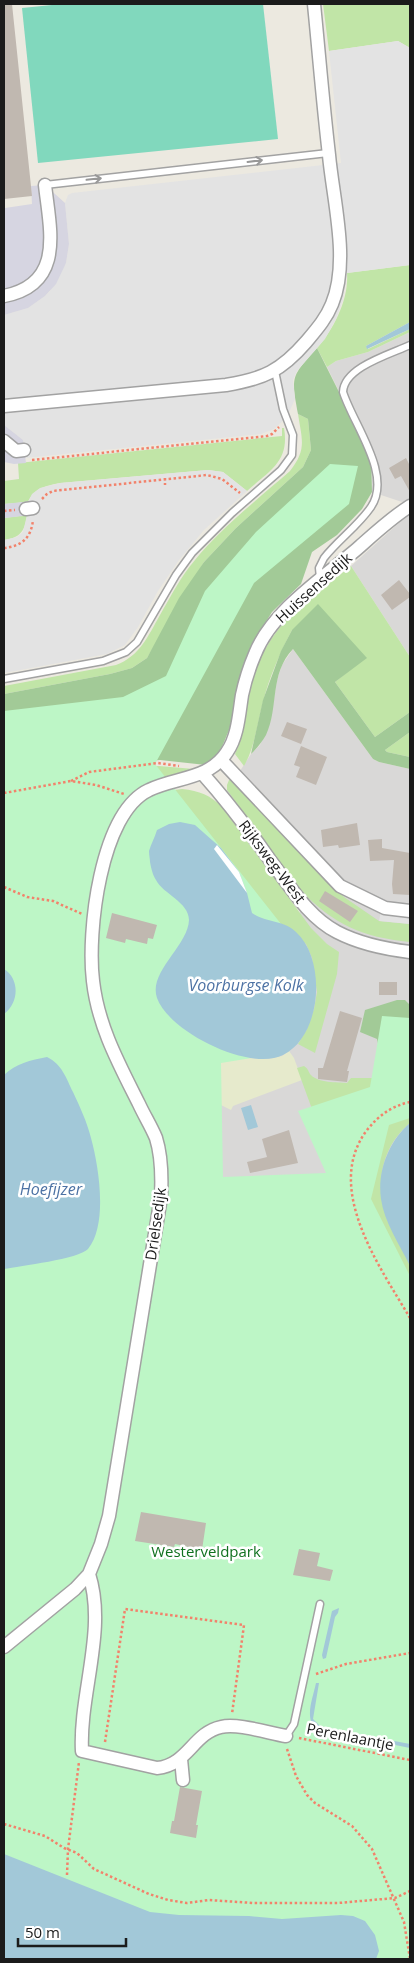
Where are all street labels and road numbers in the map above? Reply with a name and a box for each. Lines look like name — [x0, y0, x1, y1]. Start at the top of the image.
street label: Huissensedijk — [271, 548, 356, 627]
street label: Rijksweg-West — [235, 816, 311, 907]
street label: Drielsedijk — [140, 1186, 170, 1262]
street label: Perenlaantje — [305, 1718, 395, 1754]

